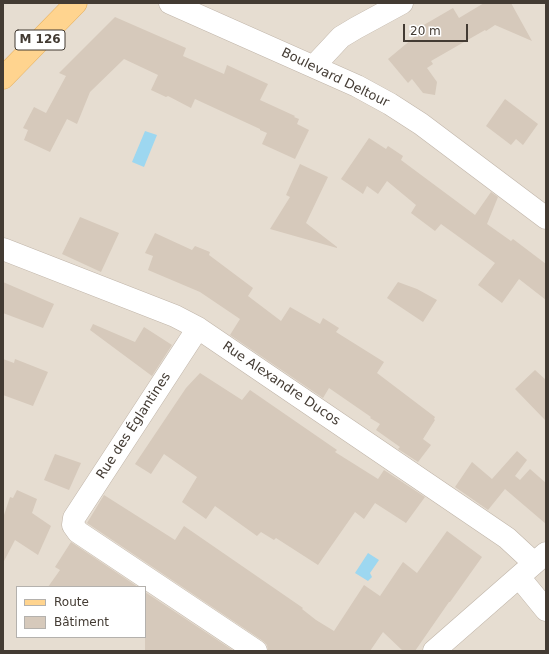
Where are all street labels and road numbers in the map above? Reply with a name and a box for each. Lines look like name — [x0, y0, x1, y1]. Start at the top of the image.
road number: M 126 — [15, 30, 65, 50]
street label: Boulevard Deltour — [278, 45, 392, 111]
street label: Rue Alexandre Ducos — [219, 339, 343, 429]
street label: Rue des Églantines — [94, 370, 174, 482]

